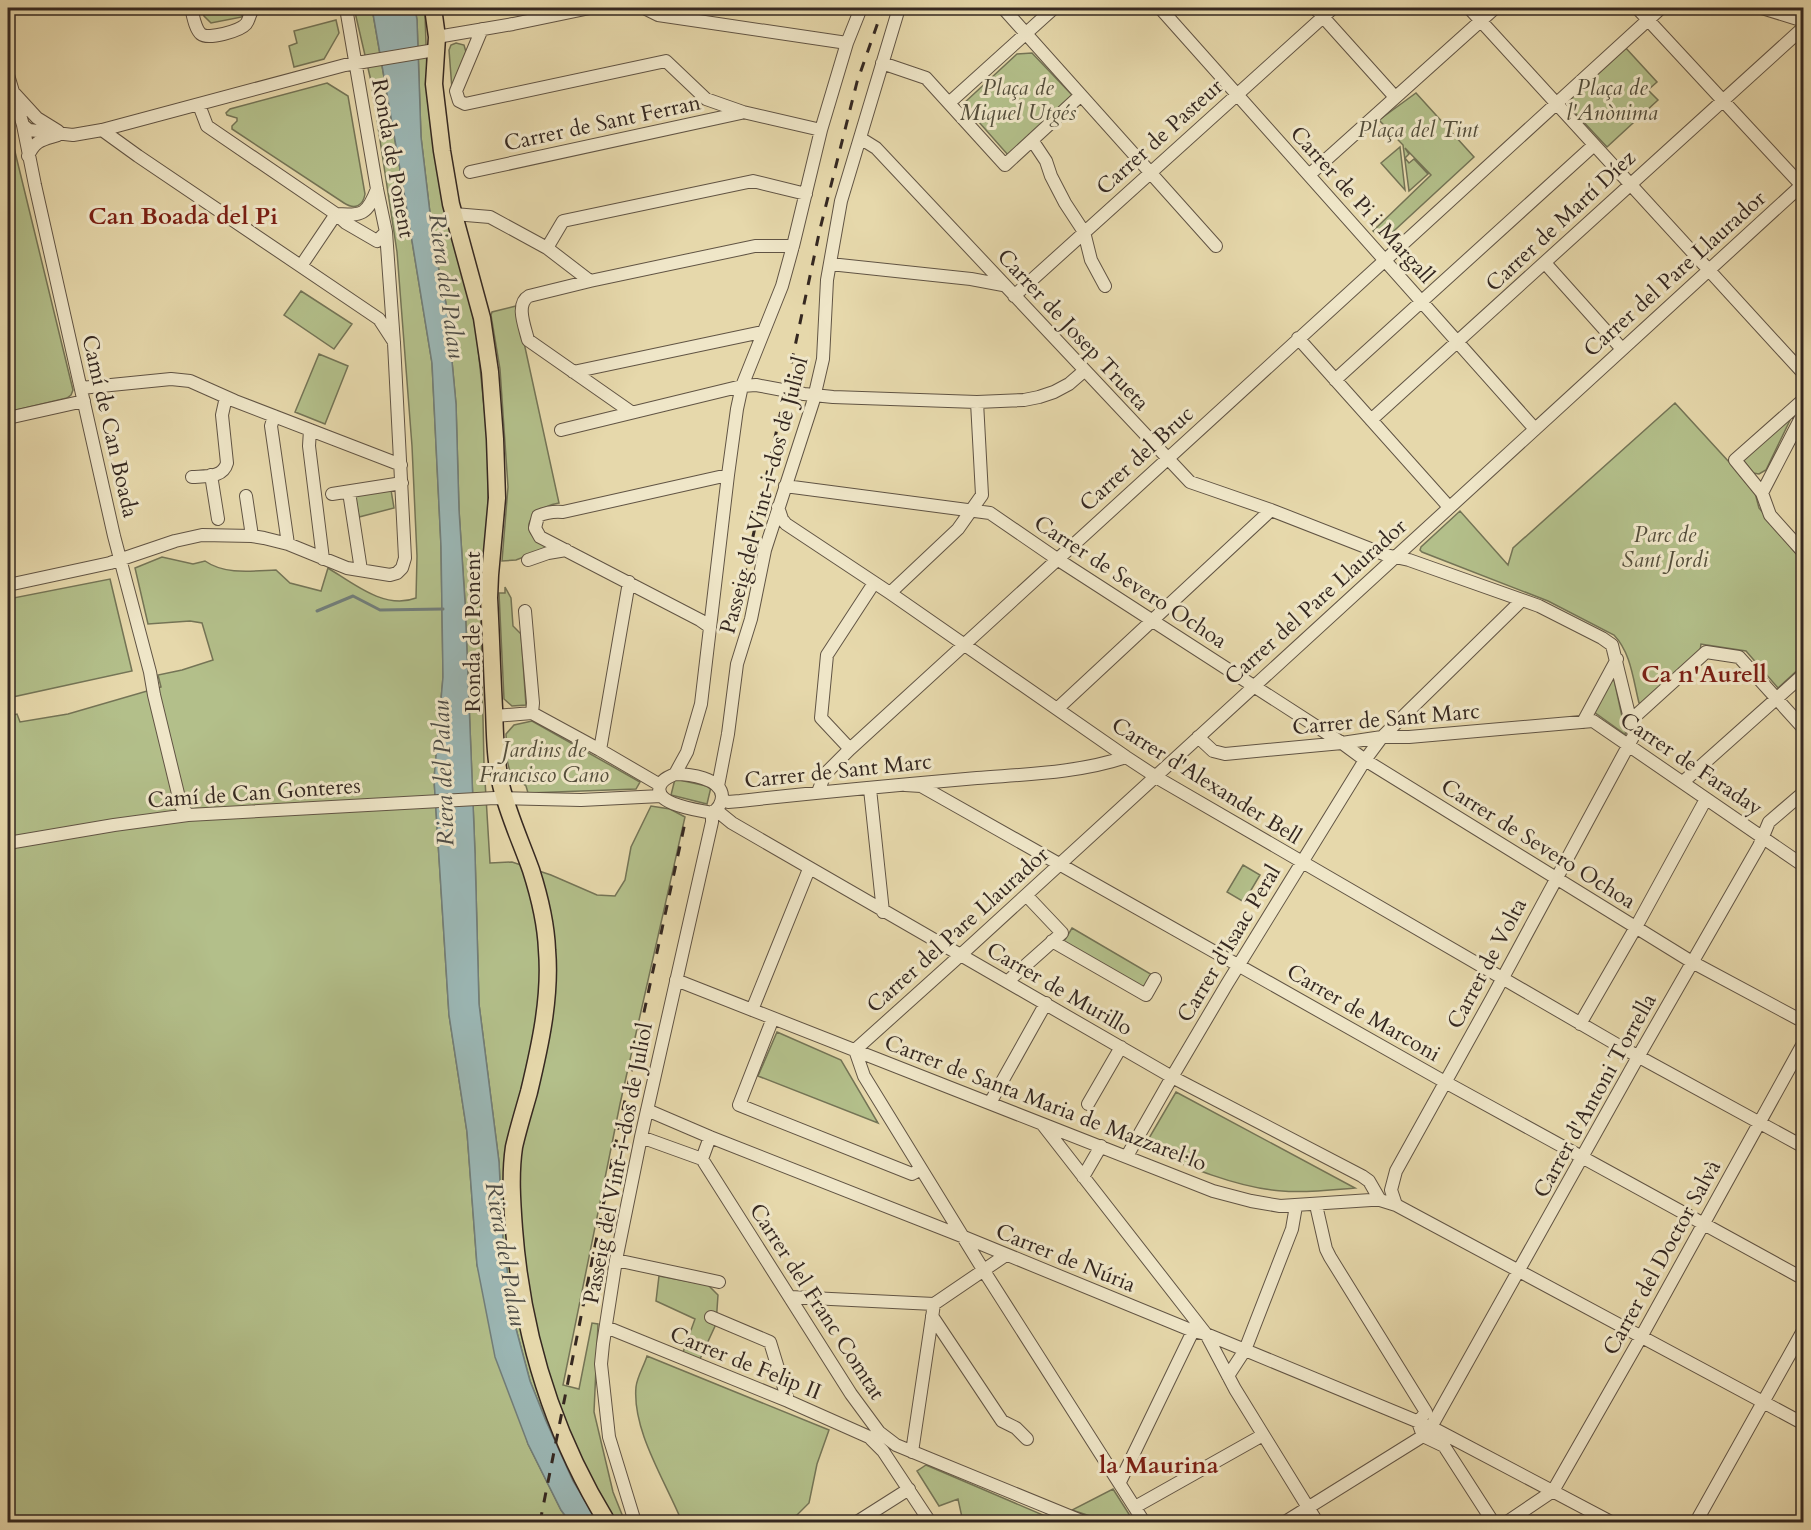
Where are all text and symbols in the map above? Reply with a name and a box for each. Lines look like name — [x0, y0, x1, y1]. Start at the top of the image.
street label: Carrer de Pasteur — [1090, 71, 1230, 202]
park label: Plaça de Miquel Utgés — [960, 73, 1077, 128]
park label: Plaça de l'Anònima — [1566, 73, 1658, 128]
street label: Ronda de Ponent — [364, 76, 422, 240]
street label: Carrer de Sant Ferran — [501, 87, 704, 158]
park label: Plaça del Tint — [1358, 115, 1479, 145]
street label: Carrer de Pi i Margall — [1283, 119, 1441, 290]
street label: Carrer de Martí Díez — [1479, 143, 1642, 298]
street label: Carrer del Pare Llaurador — [1577, 183, 1773, 364]
district label: Can Boada del Pi — [88, 200, 278, 233]
water label: Riera del Palau — [420, 211, 473, 361]
street label: Carrer de Josep Trueta — [990, 242, 1156, 417]
street label: Camí de Can Boada — [74, 332, 146, 521]
street label: Passeig del Vint-i-dos de Juliol — [713, 353, 816, 637]
street label: Carrer del Bruc — [1073, 399, 1200, 518]
street label: Carrer de Severo Ochoa — [1028, 508, 1233, 656]
street label: Carrer del Pare Llaurador — [1218, 511, 1414, 692]
park label: Parc de Sant Jordi — [1622, 520, 1709, 575]
street label: Ronda de Ponent — [458, 551, 488, 713]
district label: Ca n'Aurell — [1641, 658, 1767, 691]
street label: Carrer de Sant Marc — [1291, 696, 1481, 742]
water label: Riera del Palau — [424, 699, 463, 847]
street label: Carrer de Faraday — [1614, 705, 1769, 823]
street label: Carrer d'Alexander Bell — [1106, 710, 1308, 852]
park label: Jardins de Francisco Cano — [479, 735, 609, 790]
street label: Carrer de Sant Marc — [743, 746, 933, 796]
street label: Camí de Can Gonteres — [147, 771, 362, 815]
street label: Carrer de Severo Ochoa — [1435, 772, 1642, 916]
street label: Carrer del Pare Llaurador — [860, 839, 1056, 1020]
street label: Carrer d'Isaac Peral — [1170, 859, 1288, 1028]
street label: Carrer de Volta — [1440, 892, 1534, 1034]
street label: Carrer de Murillo — [981, 935, 1138, 1043]
street label: Carrer de Marconi — [1281, 957, 1446, 1069]
street label: Carrer d'Antoni Torrella — [1526, 987, 1664, 1203]
street label: Passeig del Vint-i-dos de Juliol — [576, 1020, 660, 1306]
street label: Carrer de Santa Maria de Mazzarel·lo — [880, 1027, 1211, 1178]
street label: Carrer del Doctor Salvà — [1596, 1154, 1728, 1360]
water label: Riera del Palau — [477, 1179, 534, 1329]
street label: Carrer del Franc Comtat — [742, 1197, 892, 1406]
street label: Carrer de Núria — [991, 1216, 1141, 1300]
street label: Carrer de Felip II — [665, 1319, 826, 1407]
district label: la Maurina — [1099, 1449, 1219, 1482]

